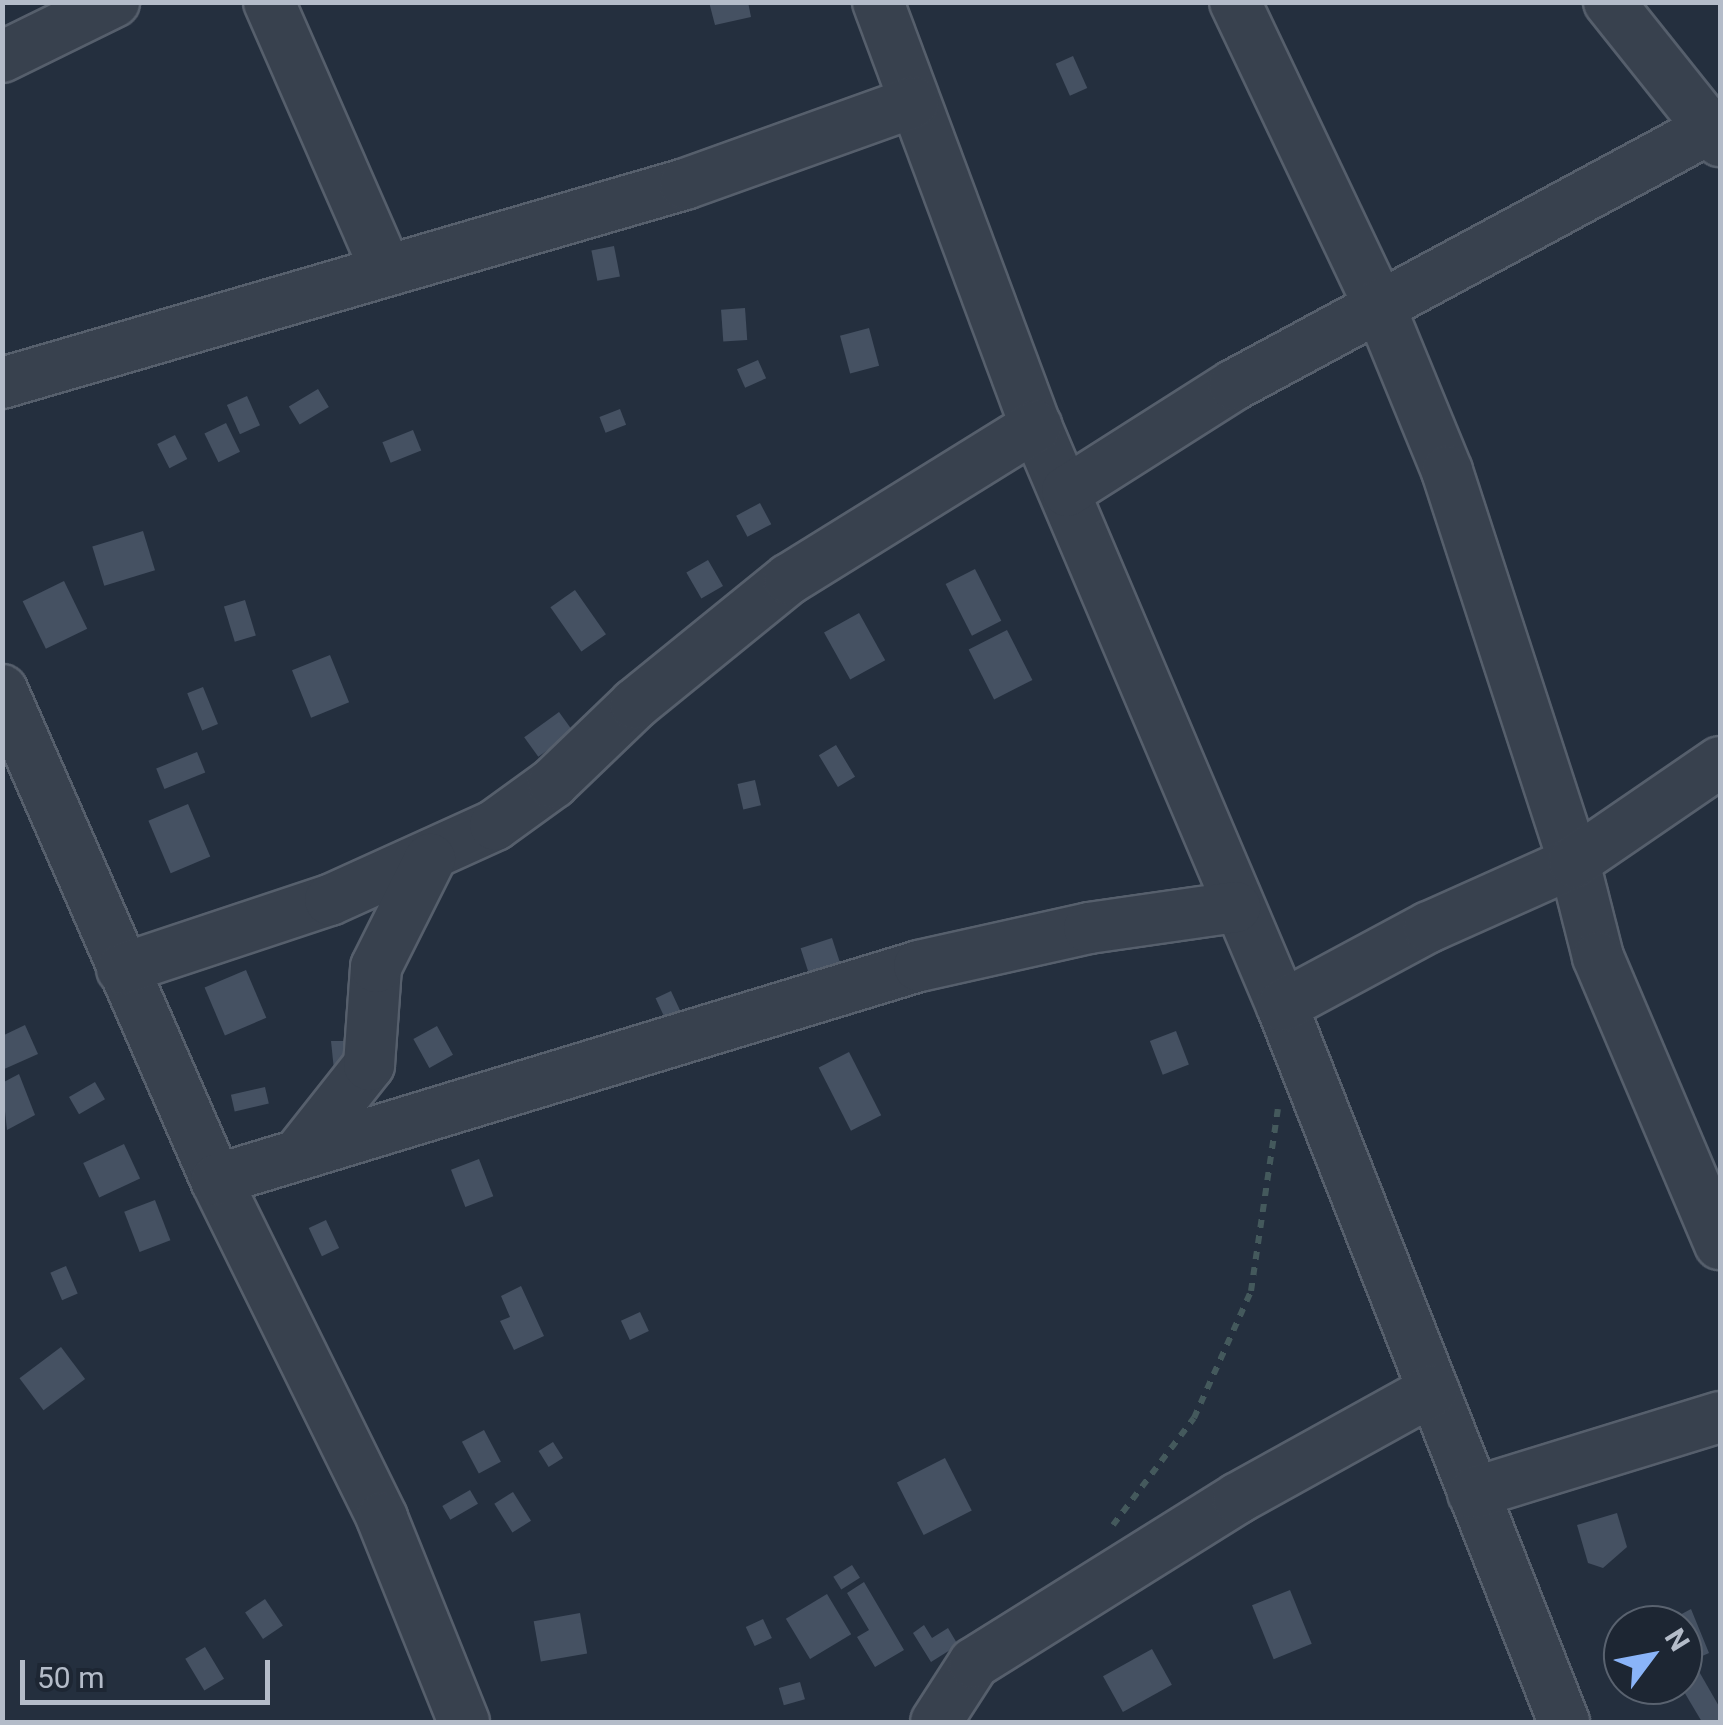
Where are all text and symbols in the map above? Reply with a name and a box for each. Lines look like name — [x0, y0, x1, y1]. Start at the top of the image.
north arrow — [1603, 1605, 1703, 1705]
text: N — [1658, 1623, 1696, 1657]
scale bar — [25, 1640, 275, 1702]
text: 50 m — [37, 1660, 104, 1695]

